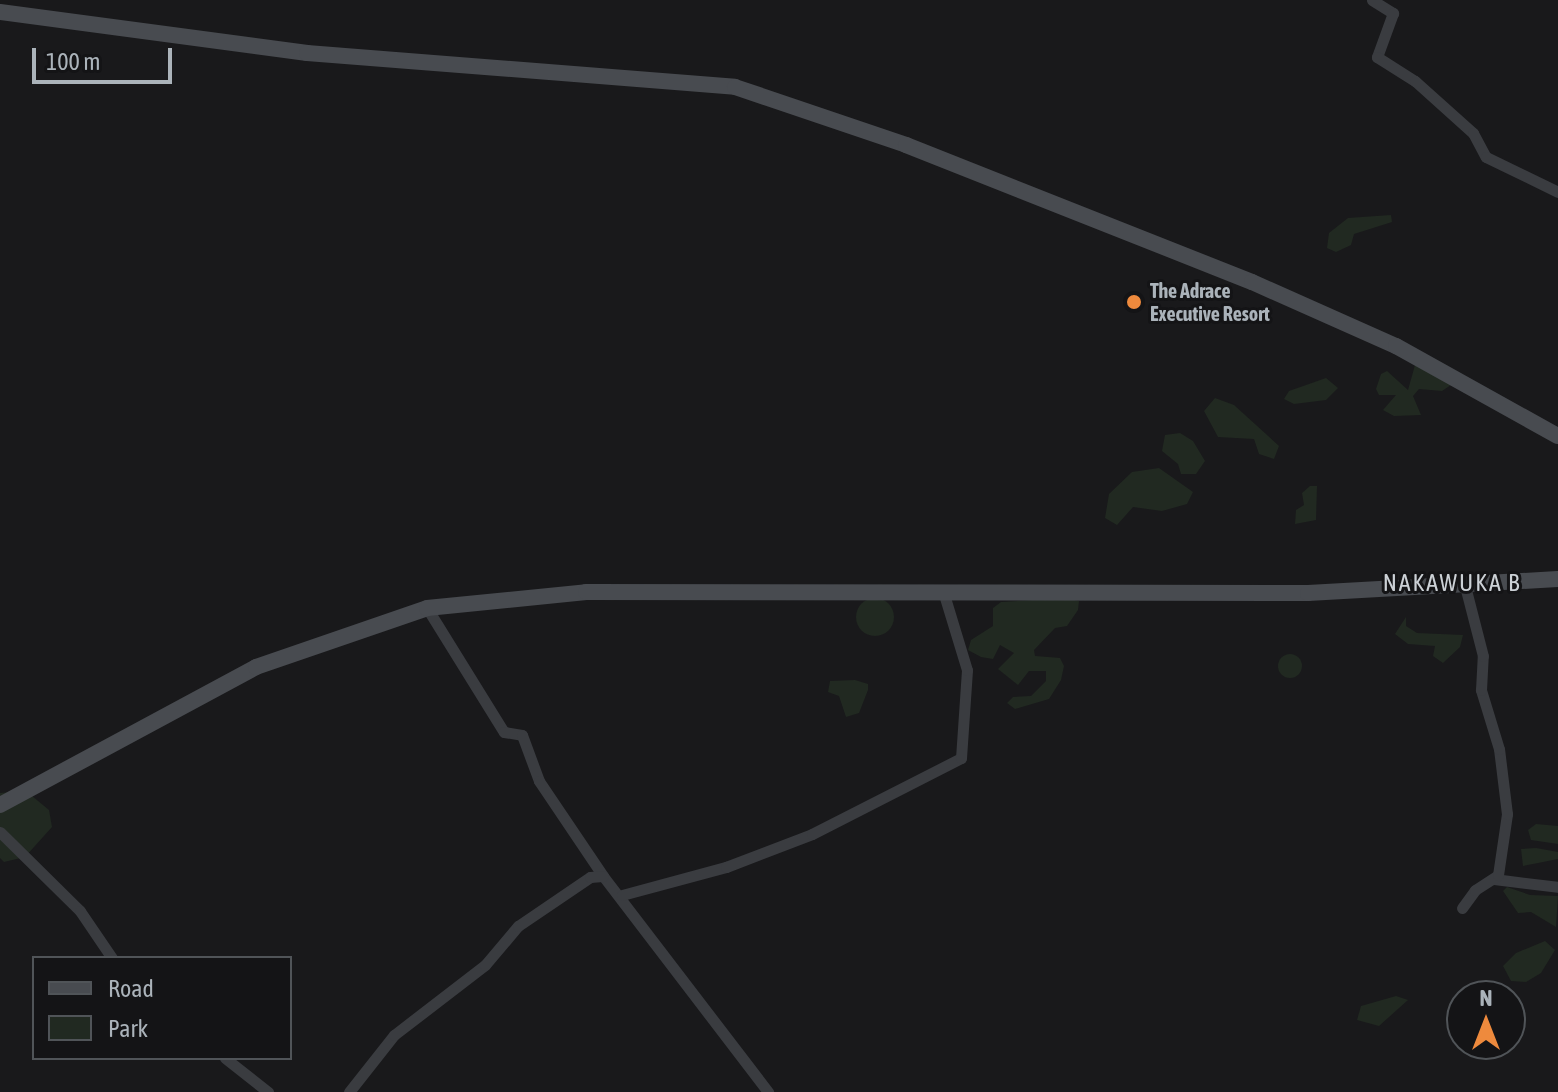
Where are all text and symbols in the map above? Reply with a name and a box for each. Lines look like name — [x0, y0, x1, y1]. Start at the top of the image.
scale bar — [36, 32, 176, 82]
text: 100 m — [46, 48, 100, 75]
place label: The Adrace Executive Resort — [1150, 278, 1270, 325]
marker: The Adrace Executive Resort — [1125, 293, 1143, 311]
district label: NAKAWUKA B — [1383, 569, 1521, 597]
legend — [32, 956, 292, 1060]
text: Road — [108, 975, 154, 1002]
north arrow — [1446, 980, 1526, 1060]
text: N — [1480, 985, 1492, 1011]
text: Park — [108, 1015, 148, 1042]

